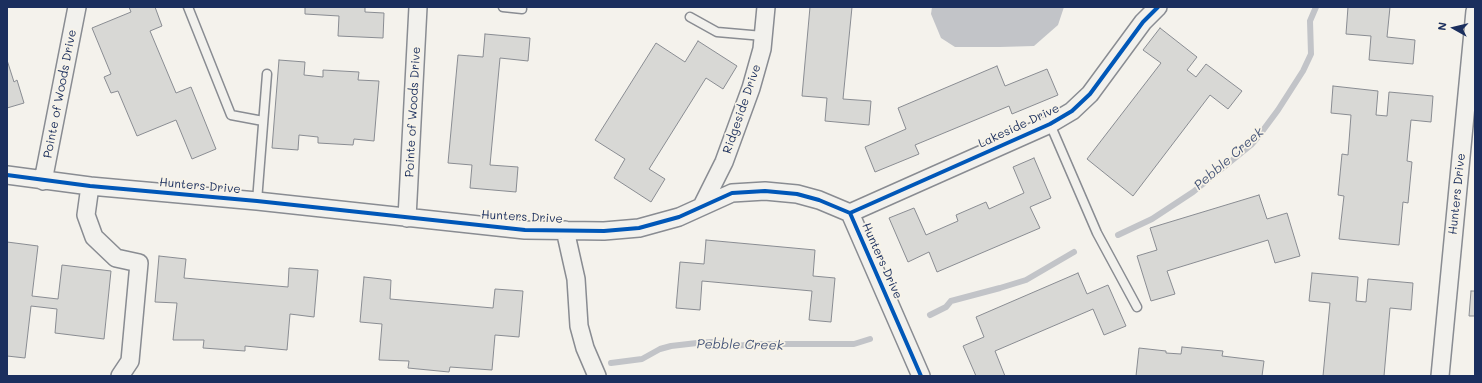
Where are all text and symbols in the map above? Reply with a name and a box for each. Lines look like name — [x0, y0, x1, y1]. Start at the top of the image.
north arrow — [1434, 8, 1474, 48]
text: N — [1434, 21, 1450, 31]
street label: Pointe of Woods Drive — [40, 28, 80, 160]
street label: Pointe of Woods Drive — [402, 46, 424, 178]
street label: Ridgeside Drive — [720, 62, 764, 156]
street label: Lakeside Drive — [976, 101, 1062, 151]
water label: Pebble Creek — [1191, 125, 1267, 193]
street label: Hunters Drive — [1446, 153, 1468, 235]
street label: Hunters Drive — [159, 175, 241, 197]
street label: Hunters Drive — [481, 208, 563, 226]
street label: Hunters Drive — [859, 221, 905, 301]
water label: Pebble Creek — [696, 336, 784, 354]

